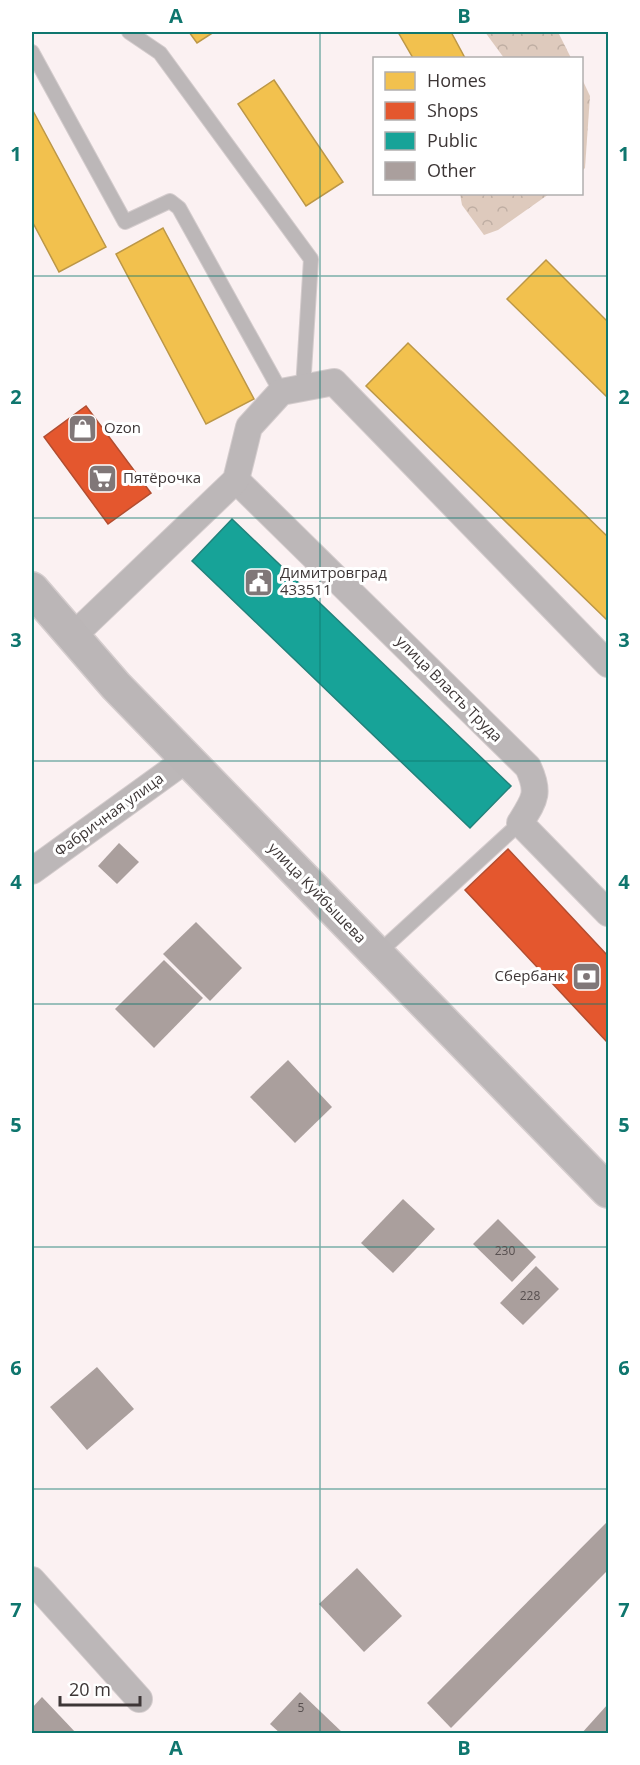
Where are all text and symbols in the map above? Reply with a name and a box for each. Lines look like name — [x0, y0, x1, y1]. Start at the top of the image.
text: A — [169, 2, 183, 29]
text: B — [457, 2, 471, 29]
legend — [373, 57, 583, 195]
text: Homes — [427, 68, 486, 92]
text: Shops — [427, 98, 478, 122]
text: Public — [427, 128, 478, 152]
text: 1 — [10, 140, 22, 167]
text: 1 — [618, 140, 630, 167]
text: Other — [427, 158, 477, 182]
text: 2 — [10, 383, 22, 410]
text: 2 — [618, 383, 630, 410]
shop icon: Ozon — [67, 412, 99, 444]
place label: Ozon — [104, 417, 141, 437]
supermarket icon: Пятёрочка — [86, 462, 118, 494]
place label: Пятёрочка — [123, 467, 201, 487]
place label: Димитровград 433511 — [280, 562, 387, 599]
public building icon: Димитровград 433511 — [243, 566, 275, 598]
text: 3 — [10, 626, 22, 653]
text: 3 — [618, 626, 630, 653]
street label: улица Власть Труда — [392, 631, 507, 746]
street label: Фабричная улица — [50, 768, 167, 861]
street label: улица Куйбышева — [264, 838, 371, 947]
text: 4 — [10, 868, 22, 895]
text: 4 — [618, 868, 630, 895]
bank icon: Сбербанк — [570, 960, 602, 992]
place label: Сбербанк — [495, 965, 565, 985]
text: 5 — [10, 1111, 22, 1138]
text: 5 — [618, 1111, 630, 1138]
house number: 230 — [495, 1242, 515, 1259]
house number: 228 — [520, 1287, 540, 1304]
text: 6 — [10, 1354, 22, 1381]
text: 6 — [618, 1354, 630, 1381]
text: 7 — [10, 1596, 22, 1623]
text: 7 — [618, 1596, 630, 1623]
scale bar — [60, 1669, 140, 1707]
text: 20 m — [69, 1677, 111, 1701]
house number: 5 — [298, 1699, 305, 1716]
text: A — [169, 1734, 183, 1761]
text: B — [457, 1734, 471, 1761]

